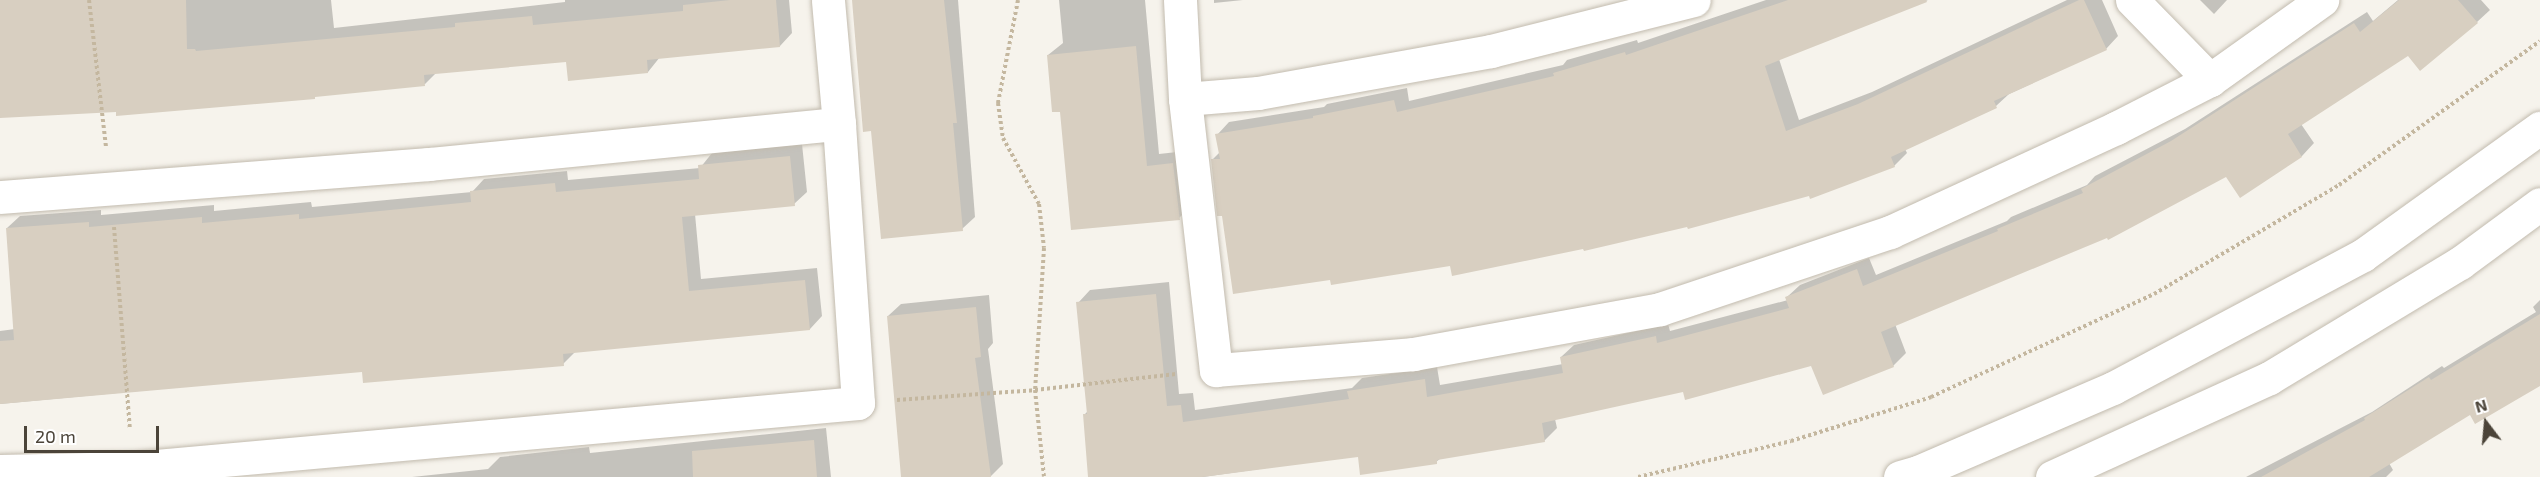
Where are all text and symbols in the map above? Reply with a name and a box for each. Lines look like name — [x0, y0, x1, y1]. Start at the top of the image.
north arrow — [2456, 393, 2516, 453]
text: N — [2473, 394, 2489, 416]
scale bar — [27, 414, 162, 452]
text: 20 m — [35, 425, 76, 447]

